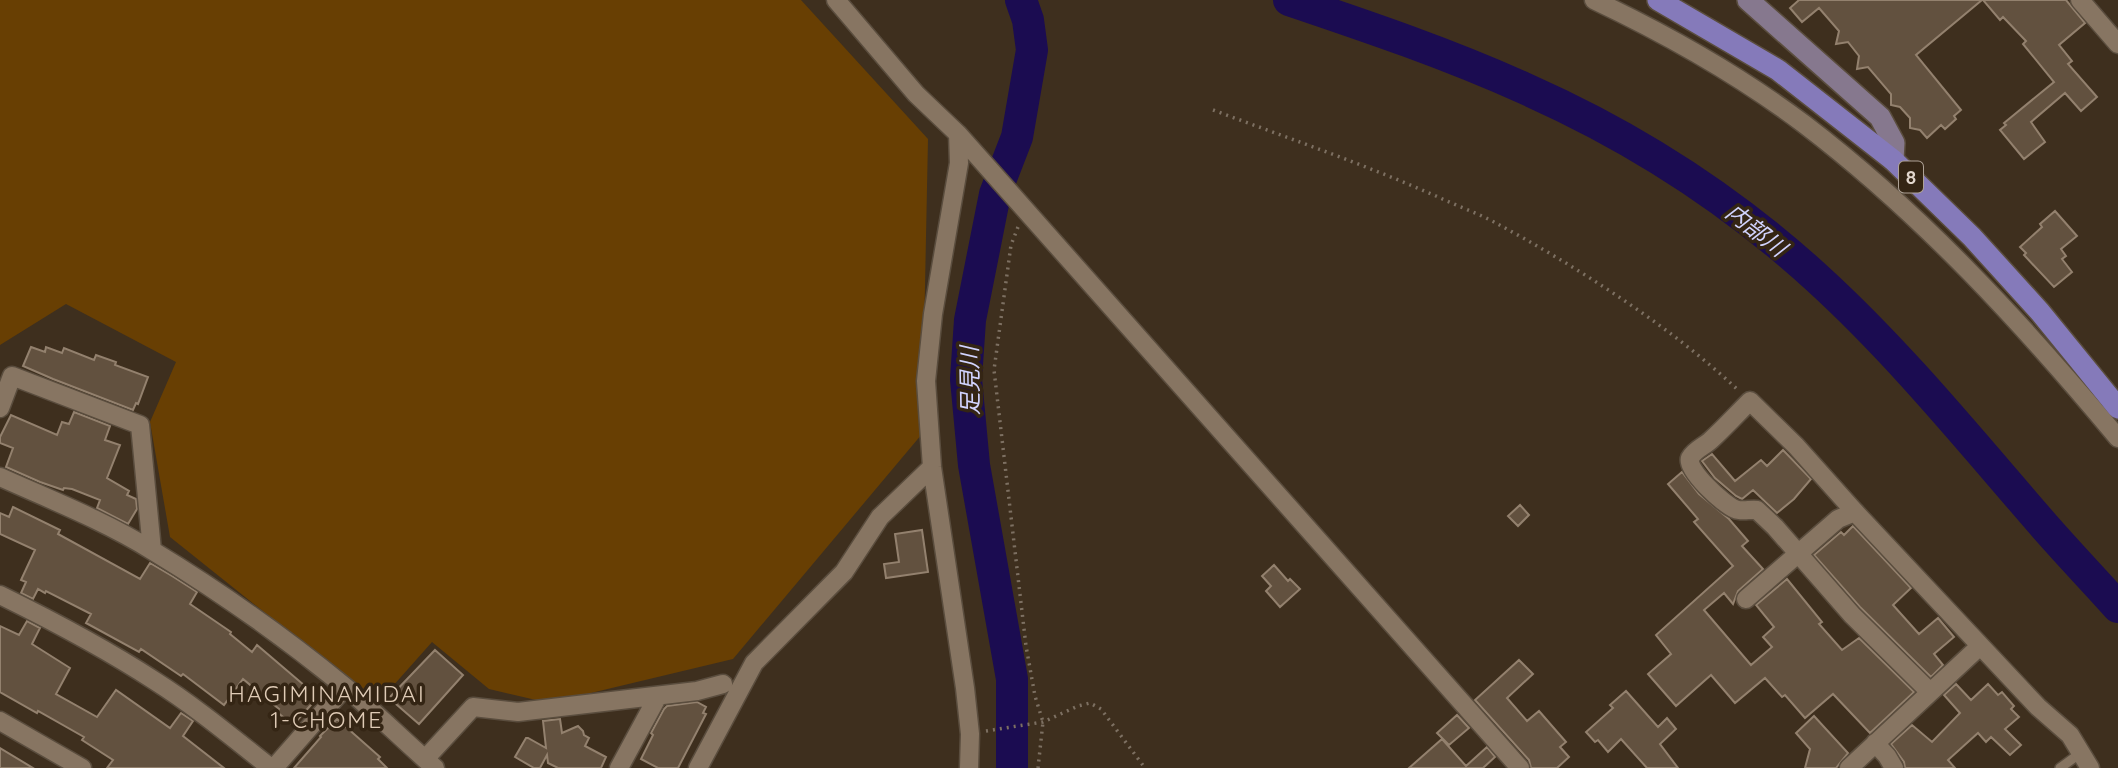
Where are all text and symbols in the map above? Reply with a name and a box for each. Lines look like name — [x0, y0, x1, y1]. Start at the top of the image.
road number: 8 — [1899, 162, 1923, 192]
water label: 内部川 — [1720, 197, 1795, 264]
water label: 足見川 — [954, 343, 985, 416]
district label: HAGIMINAMIDAI 1-CHOME — [228, 679, 426, 734]

